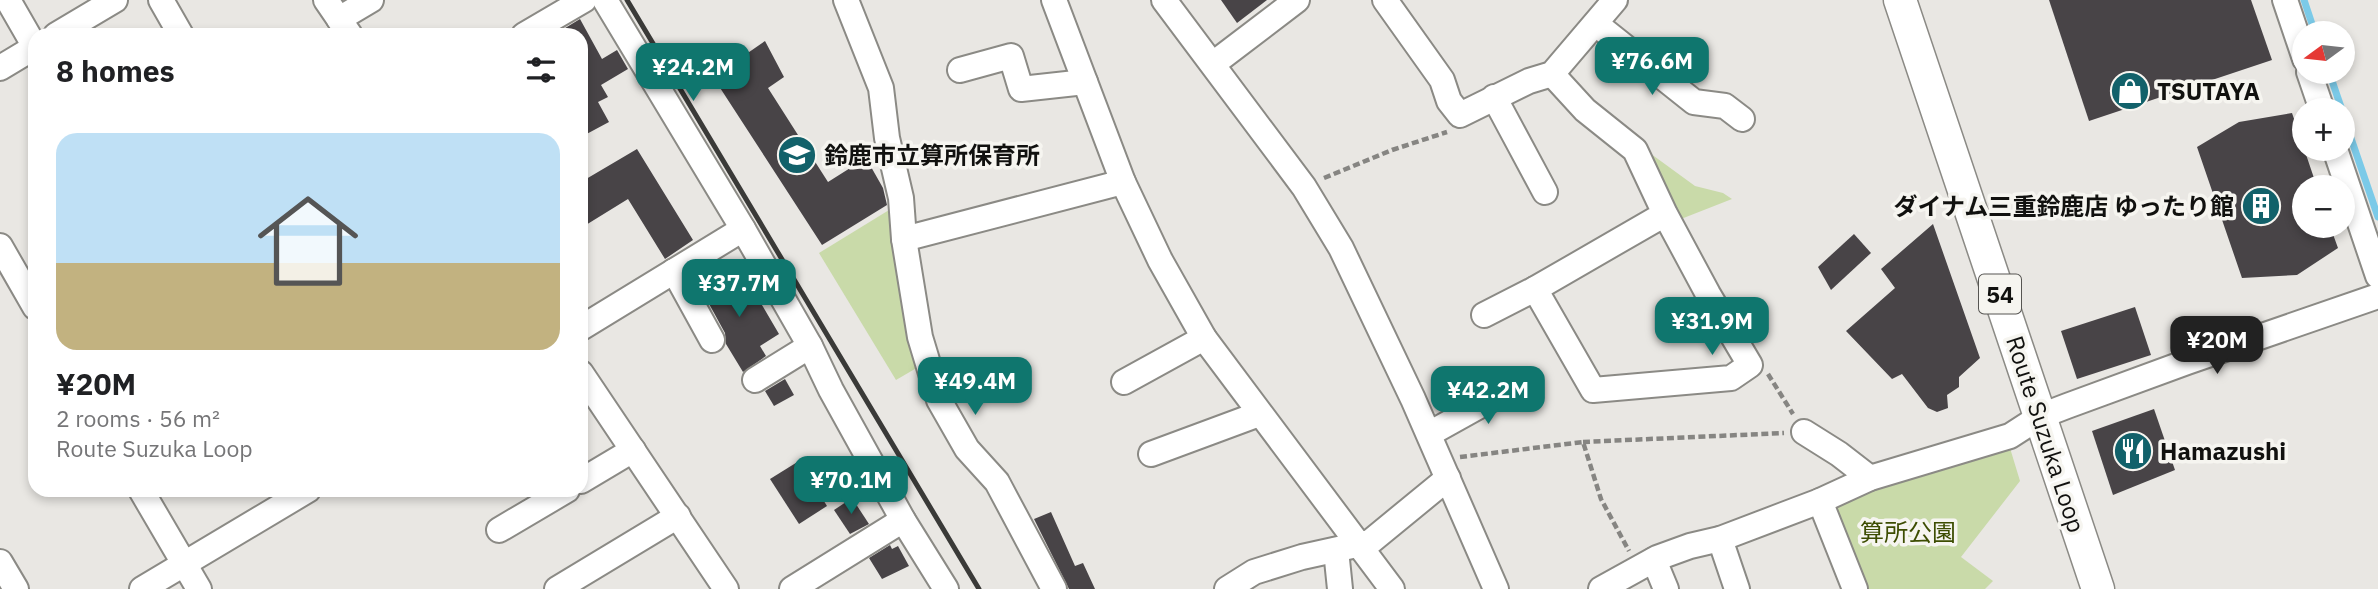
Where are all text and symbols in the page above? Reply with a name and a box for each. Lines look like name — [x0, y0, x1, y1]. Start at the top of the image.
north arrow — [2292, 21, 2356, 84]
map controls — [2292, 21, 2355, 238]
pin: ¥76.6M — [1595, 38, 1709, 97]
pin: ¥24.2M — [636, 43, 750, 103]
text: ¥76.6M — [1611, 45, 1693, 75]
text: 8 homes — [56, 51, 175, 90]
icon: filters — [522, 51, 560, 89]
text: ¥24.2M — [652, 51, 734, 81]
shop icon: TSUTAYA — [2109, 70, 2151, 112]
place label: TSUTAYA — [2157, 75, 2260, 107]
button: + — [2292, 98, 2355, 161]
school or university icon: 鈴鹿市立算所保育所 — [776, 134, 818, 176]
place label: 鈴鹿市立算所保育所 — [824, 139, 1040, 171]
button: − — [2292, 175, 2355, 238]
icon: home — [245, 178, 371, 304]
building icon: ダイナム三重鈴鹿店 ゆったり館 — [2240, 185, 2282, 227]
place label: ダイナム三重鈴鹿店 ゆったり館 — [1894, 190, 2234, 222]
pin: ¥37.7M — [682, 260, 796, 319]
text: ¥37.7M — [698, 267, 780, 297]
road number: 54 — [1979, 274, 2021, 314]
pin: ¥31.9M — [1655, 298, 1769, 357]
text: ¥31.9M — [1671, 305, 1753, 335]
pin: ¥20M — [2176, 316, 2258, 376]
text: ¥20M — [2186, 324, 2248, 354]
street label: Route Suzuka Loop — [1999, 331, 2093, 537]
pin: ¥49.4M — [918, 358, 1032, 417]
text: ¥20M — [56, 364, 136, 403]
text: ¥49.4M — [934, 365, 1016, 395]
pin: ¥42.2M — [1431, 366, 1545, 426]
text: ¥42.2M — [1447, 374, 1529, 404]
text: 2 rooms · 56 m² — [56, 403, 220, 433]
restaurant icon: Hamazushi — [2112, 430, 2154, 472]
text: Route Suzuka Loop — [56, 433, 253, 463]
place label: Hamazushi — [2160, 435, 2286, 467]
pin: ¥70.1M — [794, 456, 908, 516]
text: ¥70.1M — [810, 464, 892, 494]
park label: 算所公園 — [1860, 516, 1956, 548]

